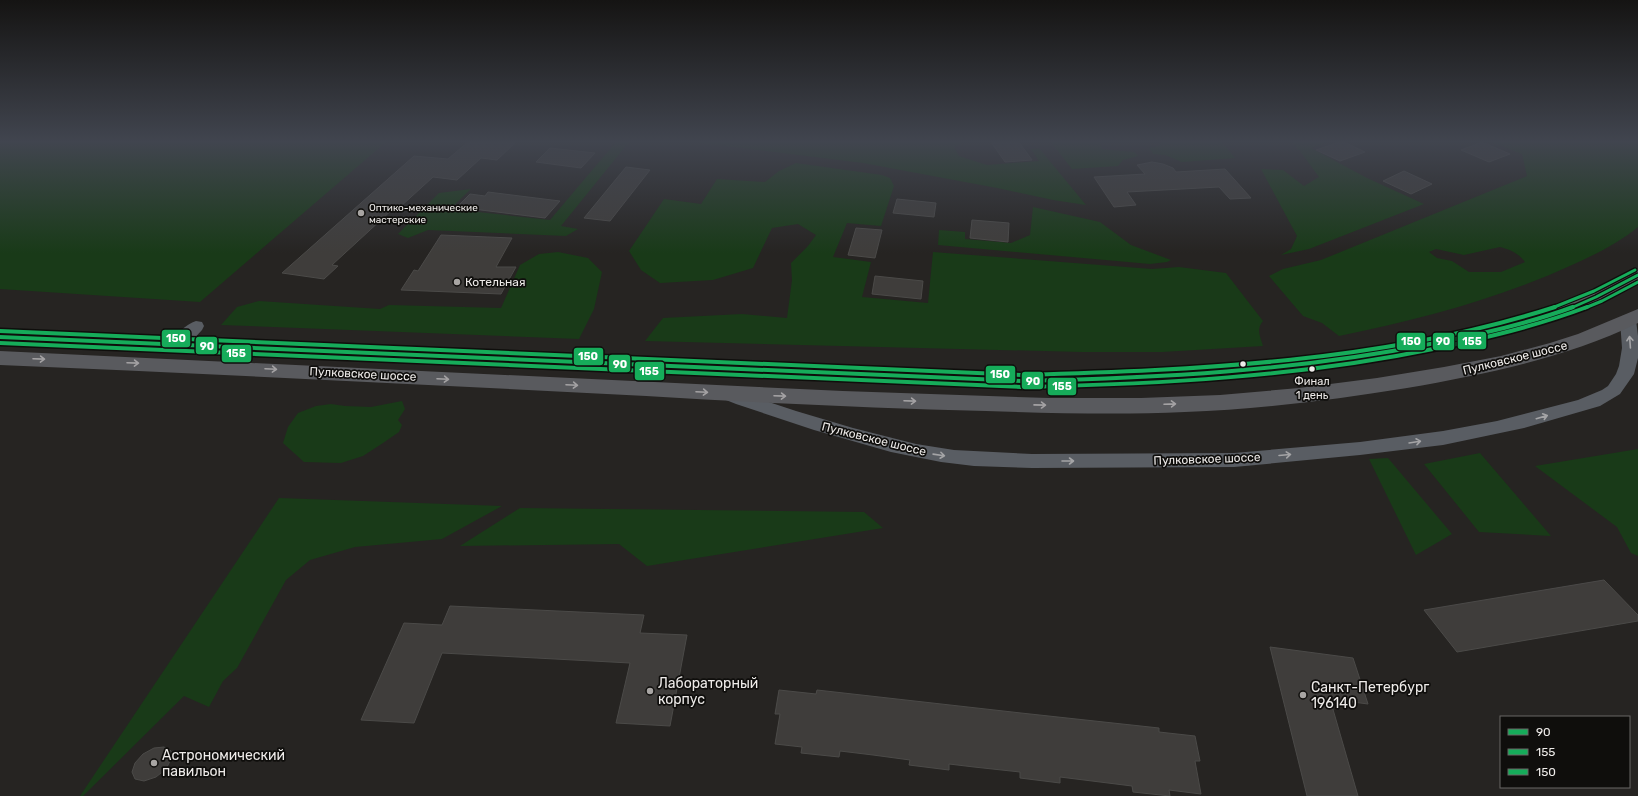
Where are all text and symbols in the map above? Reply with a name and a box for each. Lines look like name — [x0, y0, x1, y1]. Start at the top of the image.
place label: Оптико-механические мастерские — [369, 202, 478, 226]
marker: Оптико-механические мастерские — [356, 208, 366, 218]
place label: Котельная — [465, 275, 525, 289]
marker: Котельная — [452, 277, 462, 287]
line badge: 150 — [161, 329, 191, 348]
line badge: 155 — [1457, 331, 1487, 350]
text: 150 — [166, 332, 186, 345]
line badge: 150 — [1396, 332, 1426, 351]
line badge: 90 — [1432, 332, 1455, 351]
text: 150 — [1401, 335, 1421, 348]
text: 90 — [1436, 335, 1450, 348]
text: 155 — [1462, 335, 1482, 348]
line badge: 90 — [195, 336, 218, 355]
one-way arrow — [1627, 336, 1634, 349]
street label: Пулковское шоссе — [1461, 338, 1569, 378]
text: 90 — [200, 340, 214, 353]
line badge: 155 — [221, 344, 252, 363]
text: 155 — [226, 347, 246, 360]
line badge: 150 — [573, 347, 604, 366]
text: 150 — [578, 350, 598, 363]
line badge: 90 — [608, 354, 631, 373]
one-way arrow — [32, 356, 45, 363]
text: 90 — [613, 358, 627, 371]
unlabelled marker — [1238, 359, 1248, 369]
one-way arrow — [126, 360, 139, 367]
line badge: 155 — [634, 361, 665, 381]
street label: Пулковское шоссе — [309, 364, 417, 384]
marker: Финал 1 день — [1307, 364, 1317, 374]
text: 155 — [639, 365, 659, 378]
line badge: 150 — [985, 365, 1016, 384]
one-way arrow — [264, 366, 277, 373]
text: 150 — [990, 368, 1010, 381]
line badge: 90 — [1021, 371, 1044, 390]
one-way arrow — [436, 375, 449, 382]
text: 90 — [1026, 375, 1040, 388]
place label: Финал 1 день — [1294, 375, 1330, 402]
line badge: 155 — [1047, 377, 1077, 396]
text: 155 — [1052, 380, 1072, 393]
one-way arrow — [565, 382, 578, 389]
one-way arrow — [695, 389, 708, 396]
one-way arrow — [773, 392, 786, 399]
one-way arrow — [903, 397, 916, 405]
one-way arrow — [1033, 401, 1046, 409]
one-way arrow — [1163, 401, 1176, 408]
one-way arrow — [1535, 413, 1548, 420]
street label: Пулковское шоссе — [820, 419, 928, 459]
one-way arrow — [1408, 438, 1421, 446]
street label: Пулковское шоссе — [1153, 450, 1261, 468]
one-way arrow — [932, 451, 945, 459]
one-way arrow — [1278, 452, 1291, 459]
one-way arrow — [1061, 457, 1074, 465]
place label: Лабораторный корпус — [658, 675, 758, 708]
place label: Санкт-Петербург 196140 — [1311, 679, 1429, 712]
marker: Лабораторный корпус — [645, 686, 655, 696]
marker: Санкт-Петербург 196140 — [1298, 690, 1308, 700]
legend — [1500, 716, 1630, 788]
text: 90 — [1536, 725, 1551, 739]
text: 155 — [1536, 745, 1555, 759]
place label: Астрономический павильон — [162, 747, 285, 780]
marker: Астрономический павильон — [149, 758, 159, 768]
text: 150 — [1536, 765, 1556, 779]

